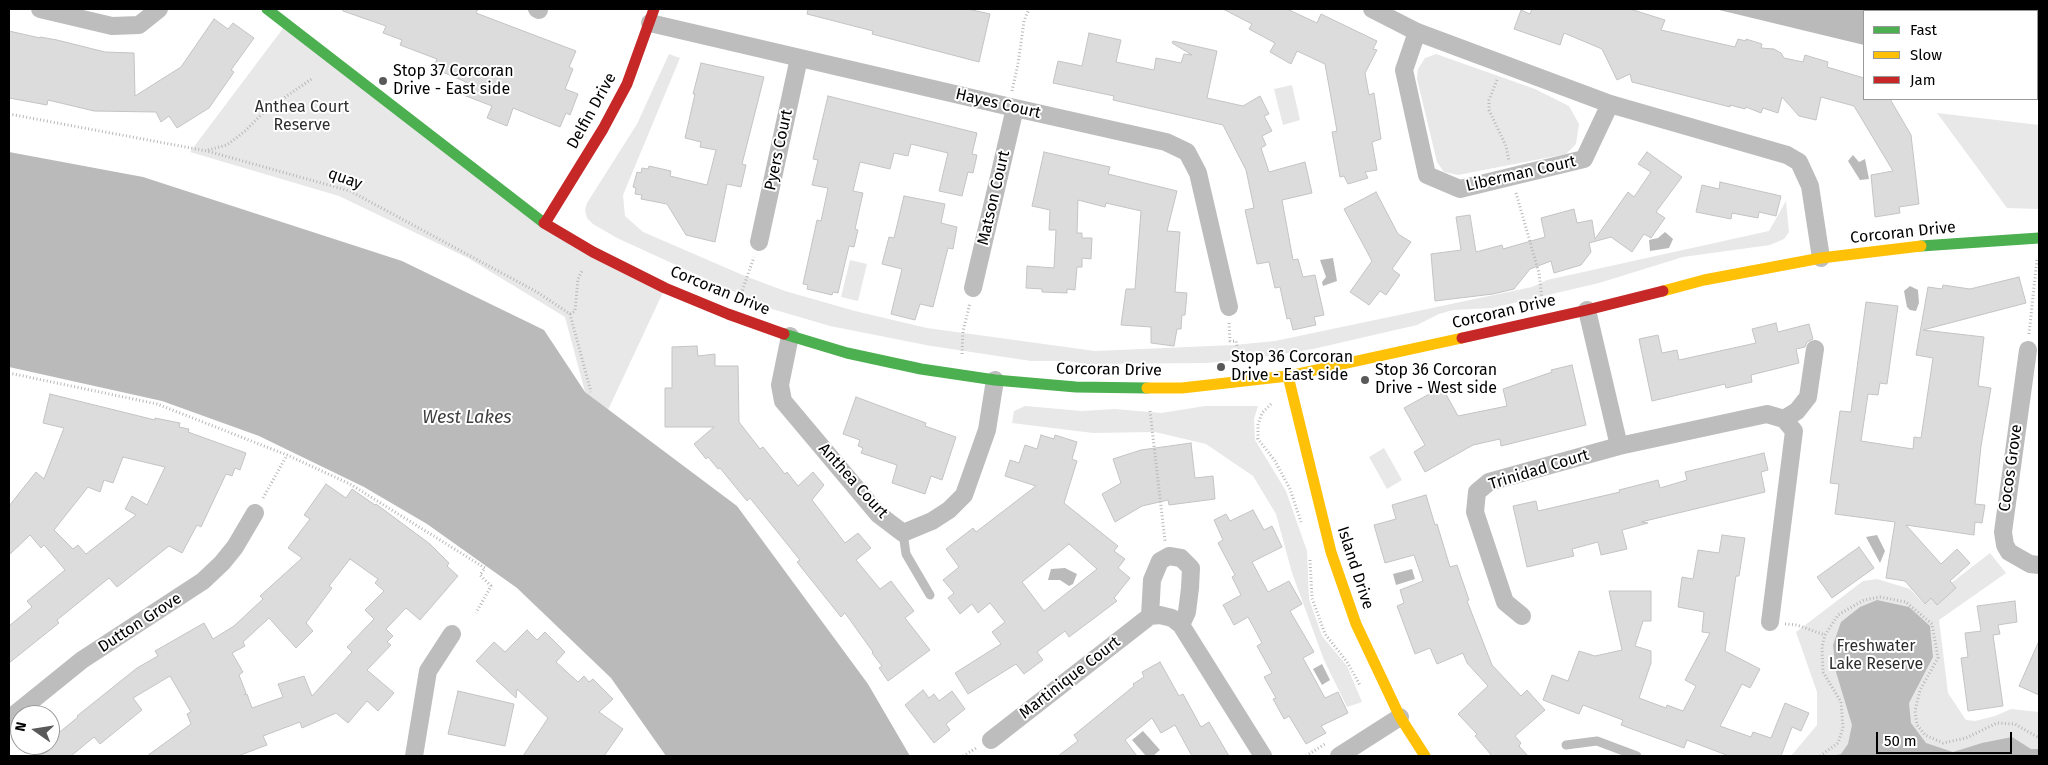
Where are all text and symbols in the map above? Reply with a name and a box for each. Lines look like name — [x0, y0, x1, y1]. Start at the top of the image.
legend — [1863, 10, 2038, 100]
text: Fast — [1910, 21, 1937, 39]
text: Slow — [1910, 46, 1942, 64]
place label: Stop 37 Corcoran Drive - East side — [393, 62, 514, 100]
street label: Delfin Drive — [563, 70, 621, 152]
text: Jam — [1910, 71, 1936, 89]
marker: Stop 37 Corcoran Drive - East side — [377, 75, 389, 87]
street label: Hayes Court — [954, 85, 1042, 123]
park label: Anthea Court Reserve — [255, 98, 349, 136]
street label: Pyers Court — [761, 108, 797, 192]
street label: Matson Court — [974, 149, 1014, 247]
street label: Liberman Court — [1464, 152, 1578, 196]
street label: quay — [325, 164, 365, 194]
street label: Corcoran Drive — [1849, 218, 1957, 248]
street label: Corcoran Drive — [667, 262, 773, 320]
street label: Corcoran Drive — [1450, 291, 1558, 333]
place label: Stop 36 Corcoran Drive - East side — [1231, 348, 1353, 386]
street label: Corcoran Drive — [1056, 359, 1162, 381]
marker: Stop 36 Corcoran Drive - East side — [1215, 361, 1227, 373]
place label: Stop 36 Corcoran Drive - West side — [1375, 361, 1497, 399]
marker: Stop 36 Corcoran Drive - West side — [1359, 374, 1371, 386]
water label: West Lakes — [422, 407, 512, 429]
street label: Cocos Grove — [1995, 423, 2027, 513]
street label: Anthea Court — [814, 439, 892, 523]
street label: Trinidad Court — [1487, 446, 1591, 494]
street label: Island Drive — [1333, 524, 1377, 612]
street label: Dutton Grove — [95, 589, 185, 657]
street label: Martinique Court — [1016, 633, 1124, 723]
park label: Freshwater Lake Reserve — [1829, 637, 1923, 675]
north arrow — [10, 705, 60, 755]
text: N — [12, 720, 30, 733]
scale bar — [1878, 722, 2014, 754]
text: 50 m — [1884, 732, 1917, 750]

